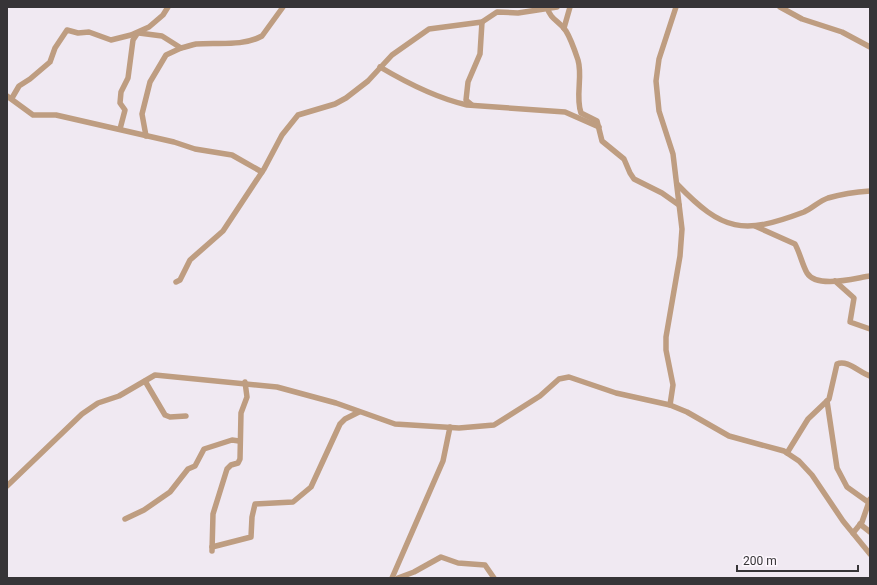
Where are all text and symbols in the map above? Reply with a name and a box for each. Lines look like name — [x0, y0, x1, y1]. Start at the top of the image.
scale bar — [737, 547, 858, 573]
text: 200 m — [743, 554, 777, 568]

